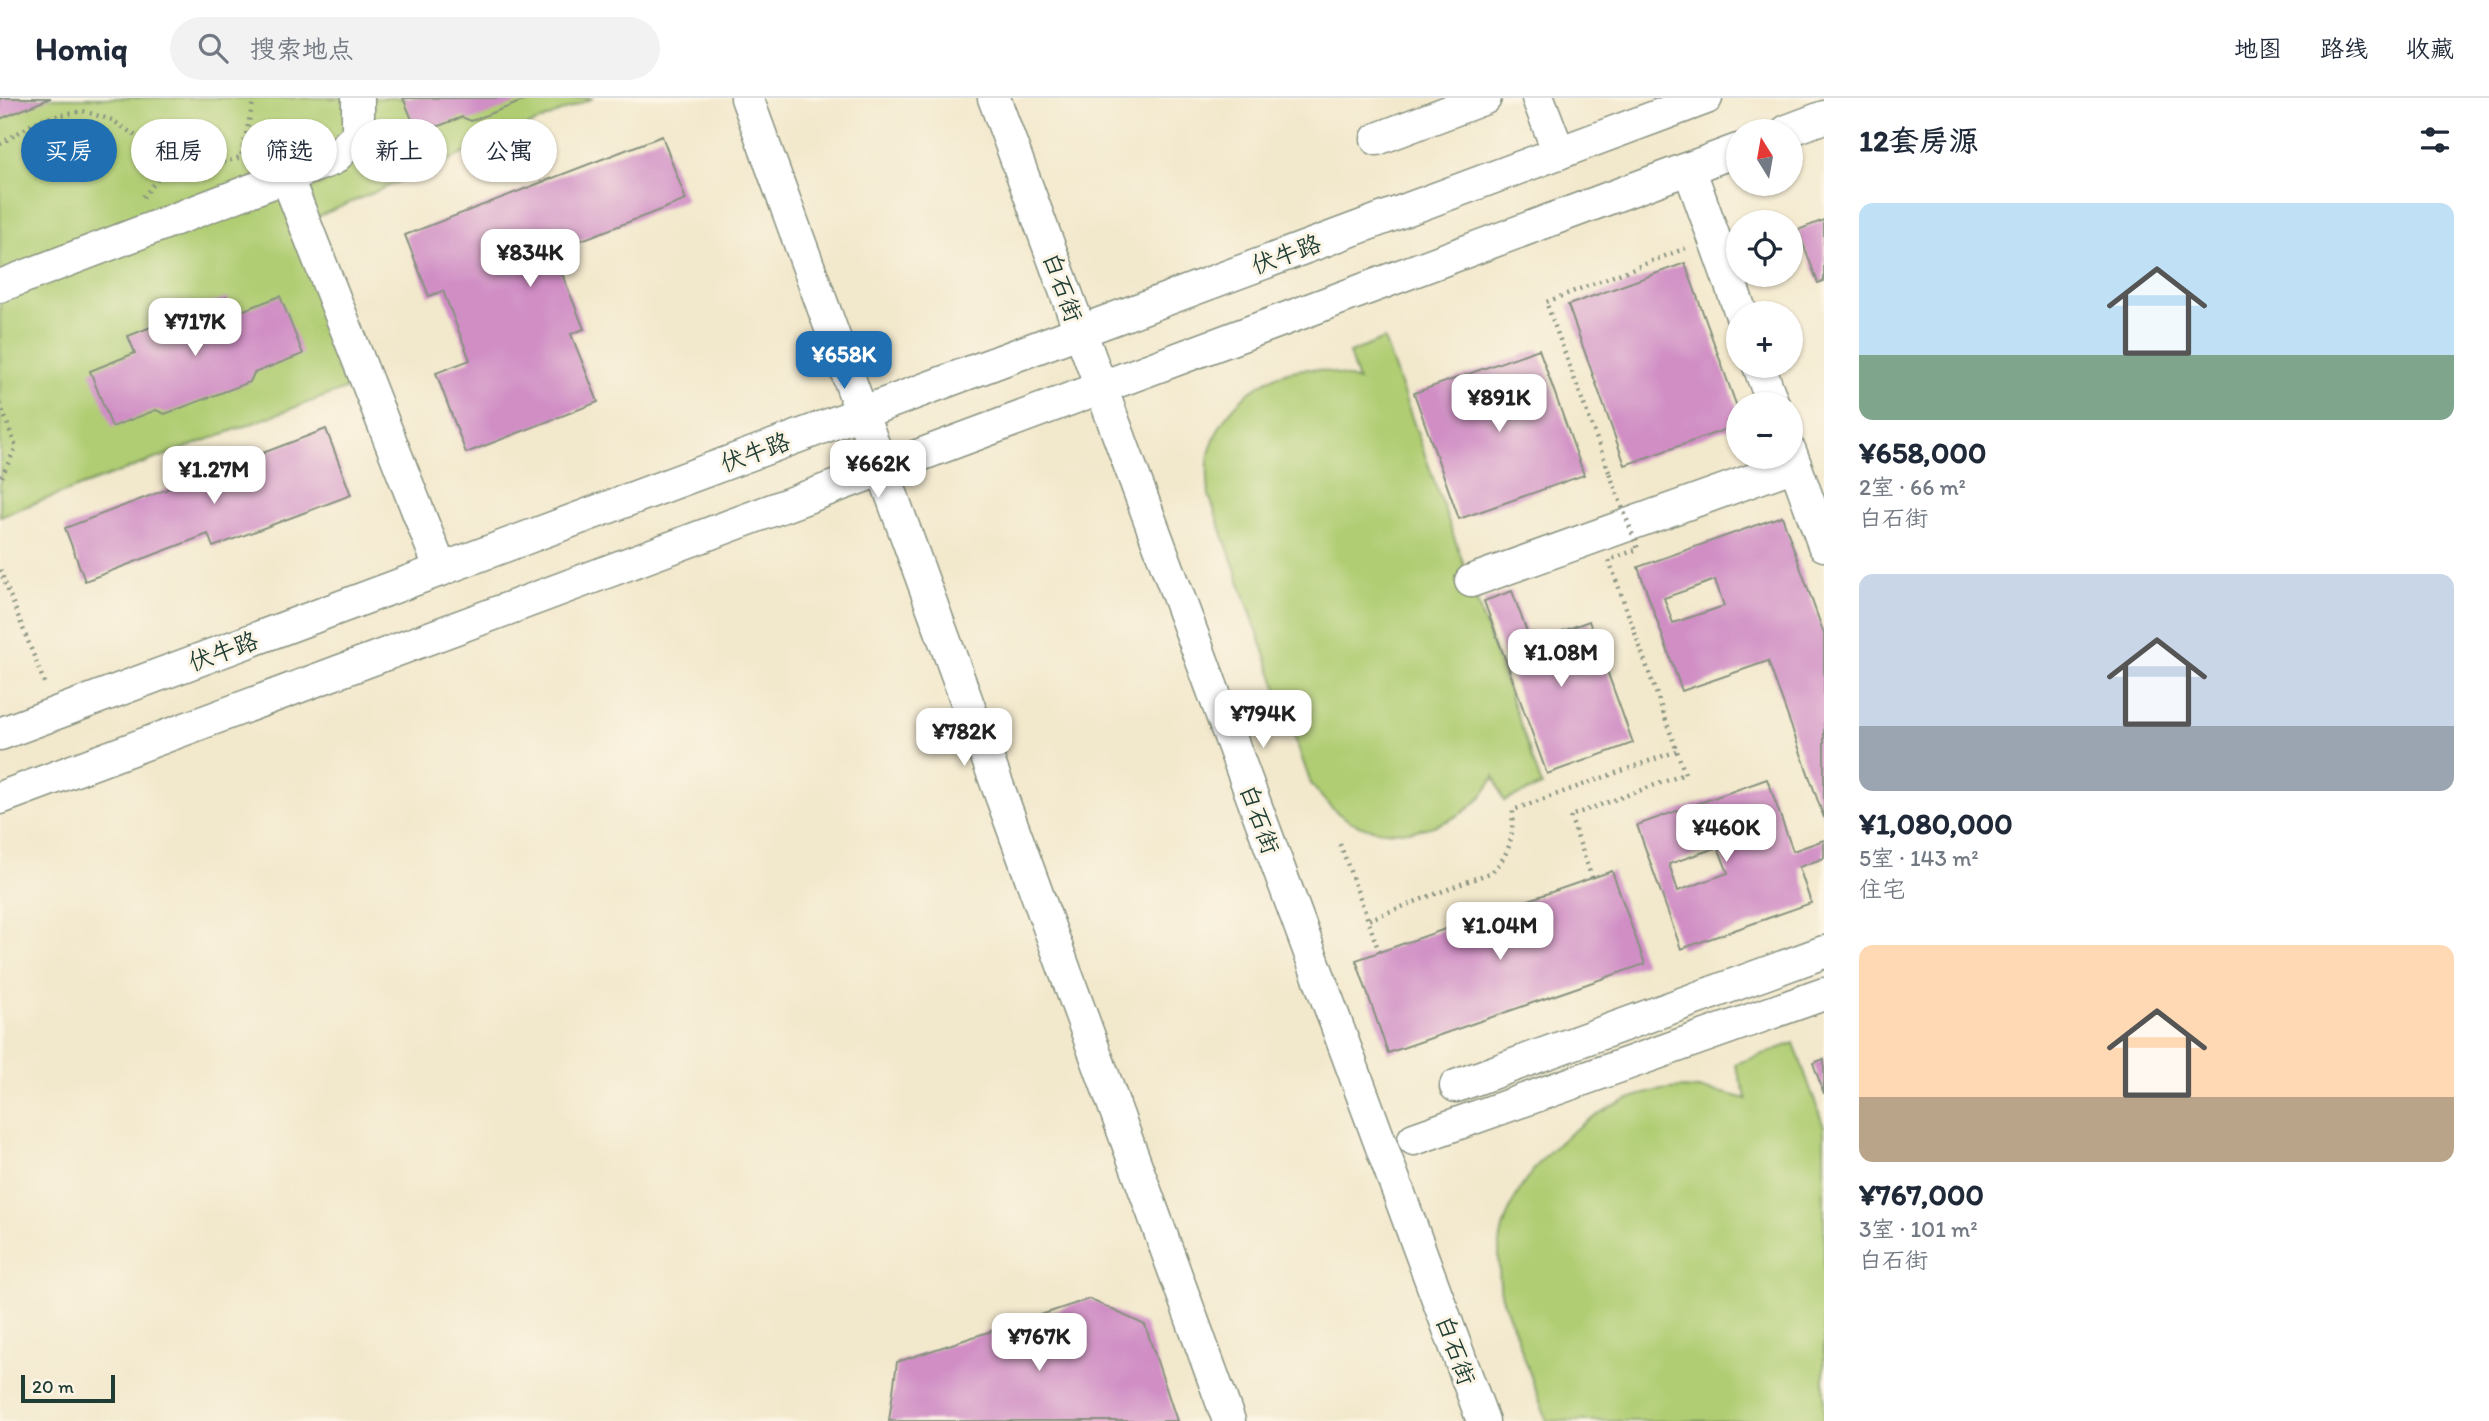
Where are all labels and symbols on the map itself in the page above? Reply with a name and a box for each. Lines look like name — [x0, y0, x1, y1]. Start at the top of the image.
north arrow — [1726, 119, 1802, 196]
street label: 伏牛路 — [1247, 228, 1325, 280]
pin: ¥834K — [481, 230, 579, 289]
street label: 白石街 — [1037, 248, 1089, 326]
pin: ¥717K — [146, 299, 244, 358]
pin: ¥658K — [795, 331, 893, 391]
pin: ¥891K — [1450, 374, 1548, 434]
street label: 伏牛路 — [716, 426, 794, 478]
pin: ¥662K — [829, 440, 927, 500]
pin: ¥1.27M — [157, 446, 271, 506]
street label: 伏牛路 — [184, 625, 262, 677]
pin: ¥1.08M — [1504, 630, 1618, 689]
pin: ¥794K — [1214, 690, 1312, 750]
pin: ¥782K — [915, 708, 1013, 768]
street label: 白石街 — [1234, 780, 1286, 858]
pin: ¥460K — [1677, 804, 1775, 864]
pin: ¥1.04M — [1443, 902, 1557, 962]
street label: 白石街 — [1430, 1311, 1482, 1389]
pin: ¥767K — [990, 1314, 1088, 1373]
scale bar — [21, 1372, 116, 1404]

